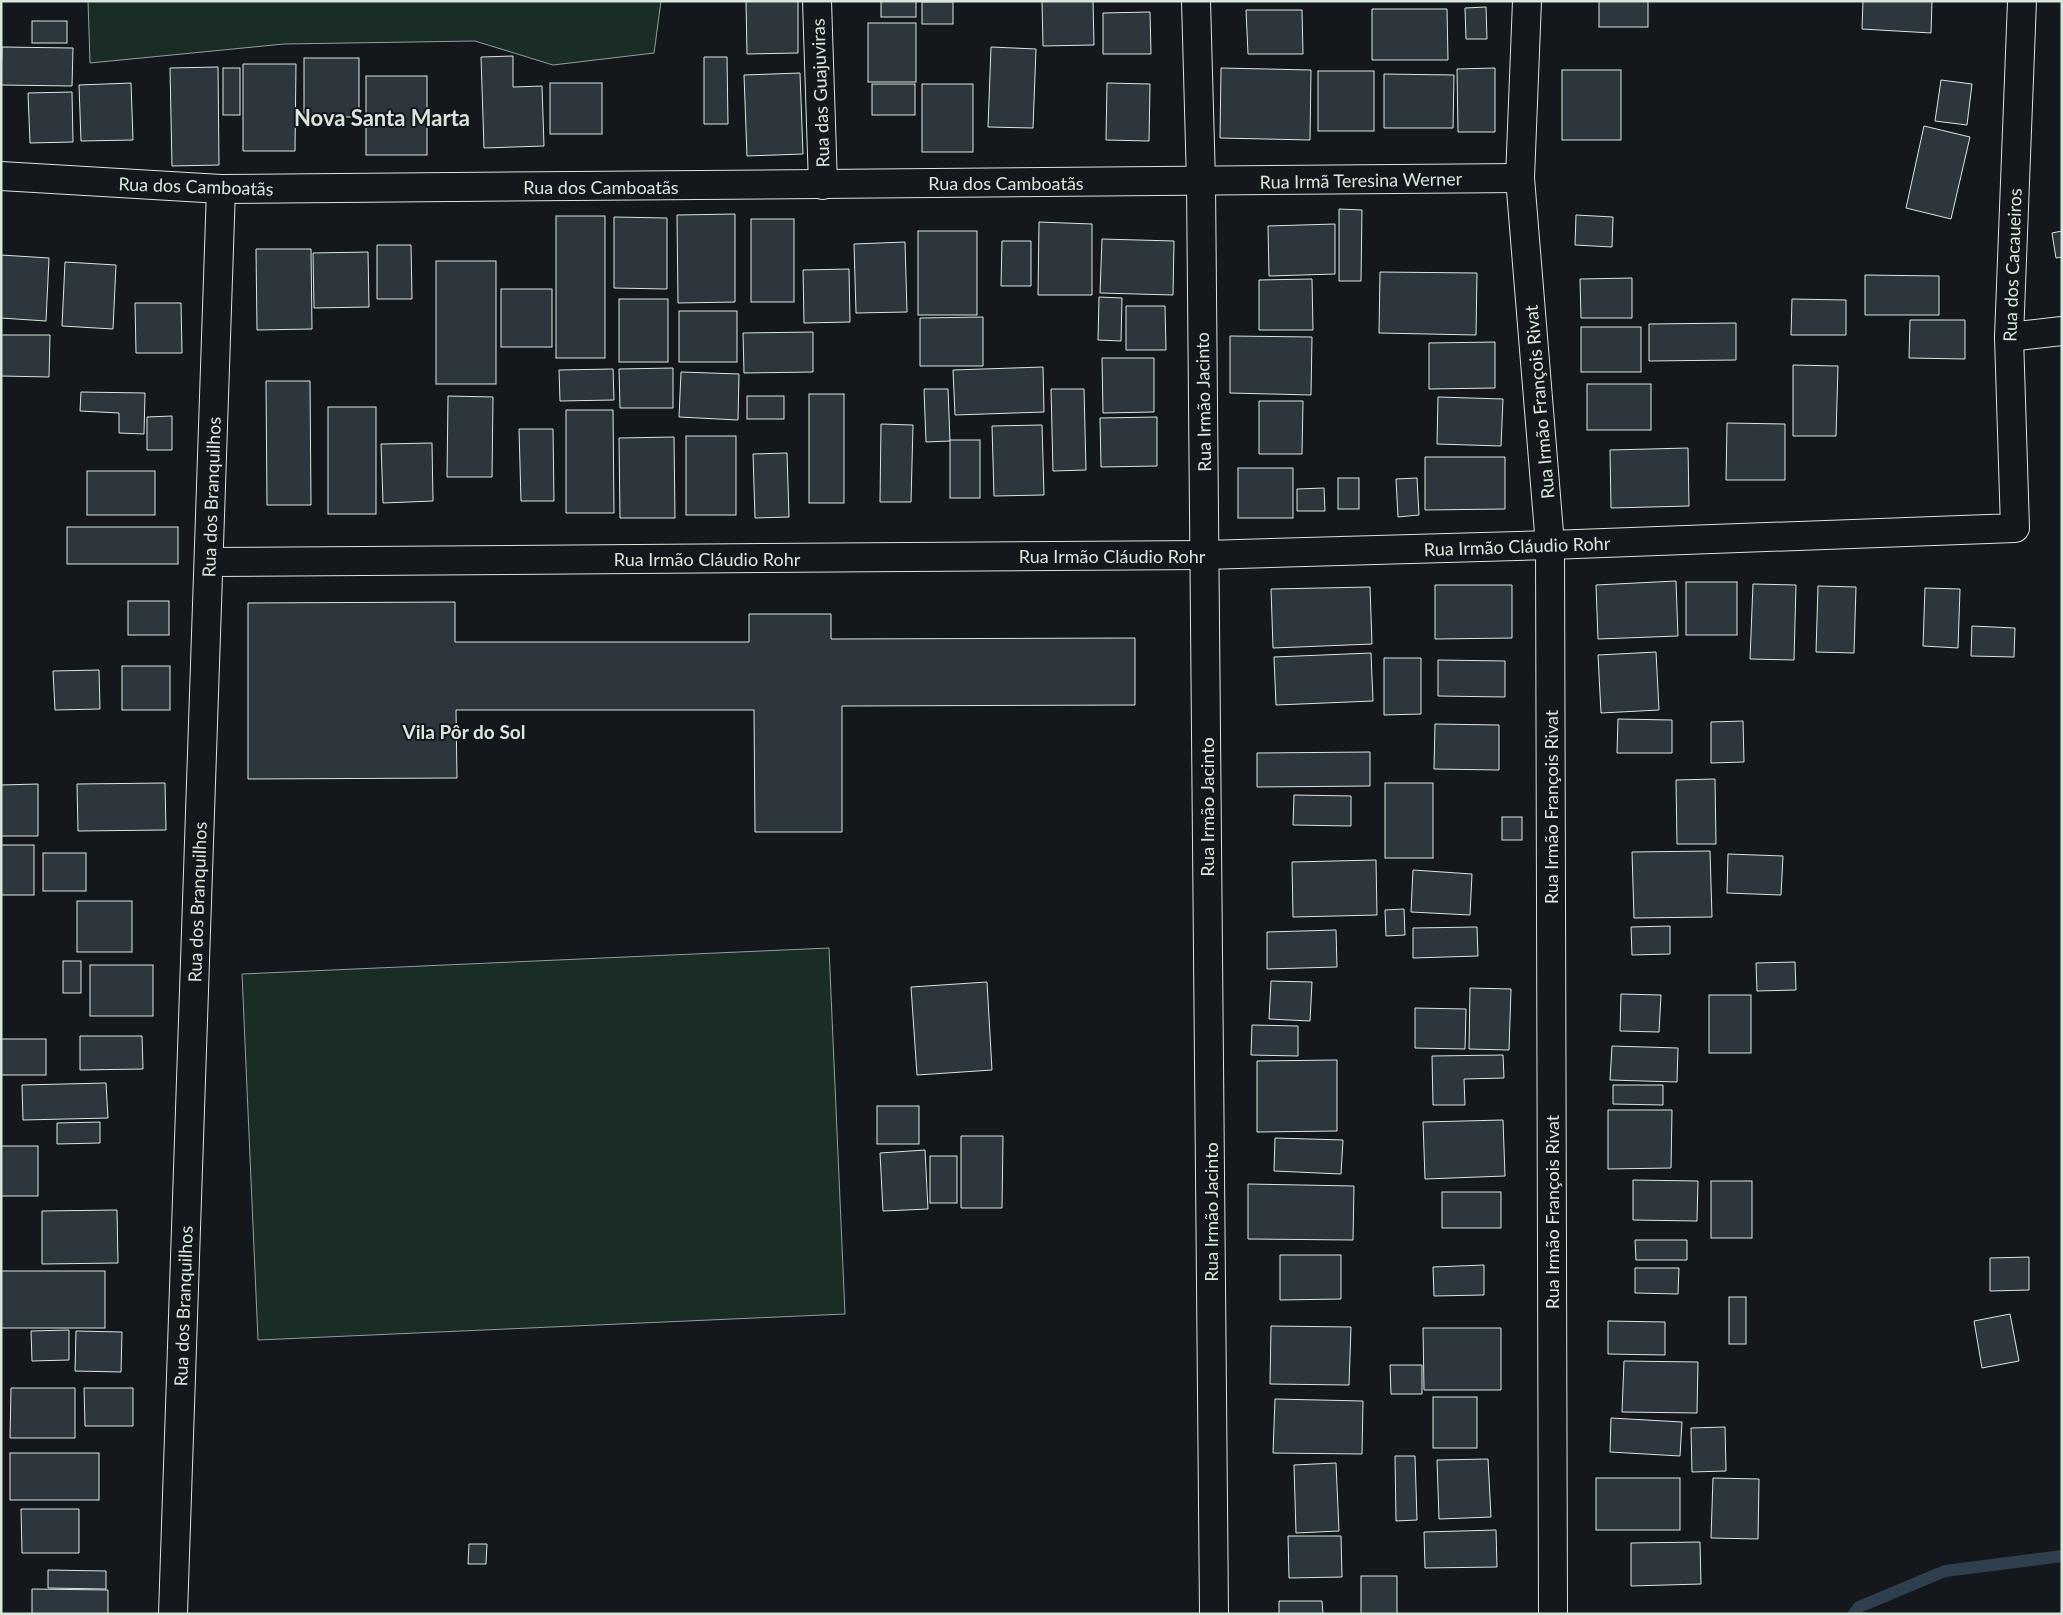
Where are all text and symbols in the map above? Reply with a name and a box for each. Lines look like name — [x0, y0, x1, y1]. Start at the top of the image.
street label: Rua das Guajuviras — [806, 18, 834, 168]
district label: Nova Santa Marta — [294, 104, 470, 131]
street label: Rua Irmã Teresina Werner — [1259, 167, 1463, 193]
street label: Rua dos Camboatãs — [118, 172, 274, 200]
street label: Rua dos Camboatãs — [928, 172, 1084, 194]
street label: Rua dos Camboatãs — [523, 176, 679, 198]
street label: Rua dos Cacaueiros — [1998, 188, 2026, 342]
street label: Rua Irmão François Rivat — [1520, 304, 1558, 500]
street label: Rua Irmão Jacinto — [1191, 332, 1215, 472]
street label: Rua dos Branquilhos — [197, 416, 225, 578]
street label: Rua Irmão Cláudio Rohr — [1423, 532, 1611, 560]
street label: Rua Irmão Cláudio Rohr — [1019, 545, 1206, 567]
street label: Rua Irmão Cláudio Rohr — [614, 548, 801, 570]
street label: Rua Irmão François Rivat — [1540, 709, 1562, 904]
district label: Vila Pôr do Sol — [402, 720, 525, 743]
street label: Rua Irmão Jacinto — [1196, 737, 1218, 877]
street label: Rua dos Branquilhos — [183, 821, 211, 983]
street label: Rua Irmão François Rivat — [1541, 1114, 1563, 1309]
street label: Rua Irmão Jacinto — [1200, 1142, 1222, 1282]
street label: Rua dos Branquilhos — [169, 1225, 197, 1387]

